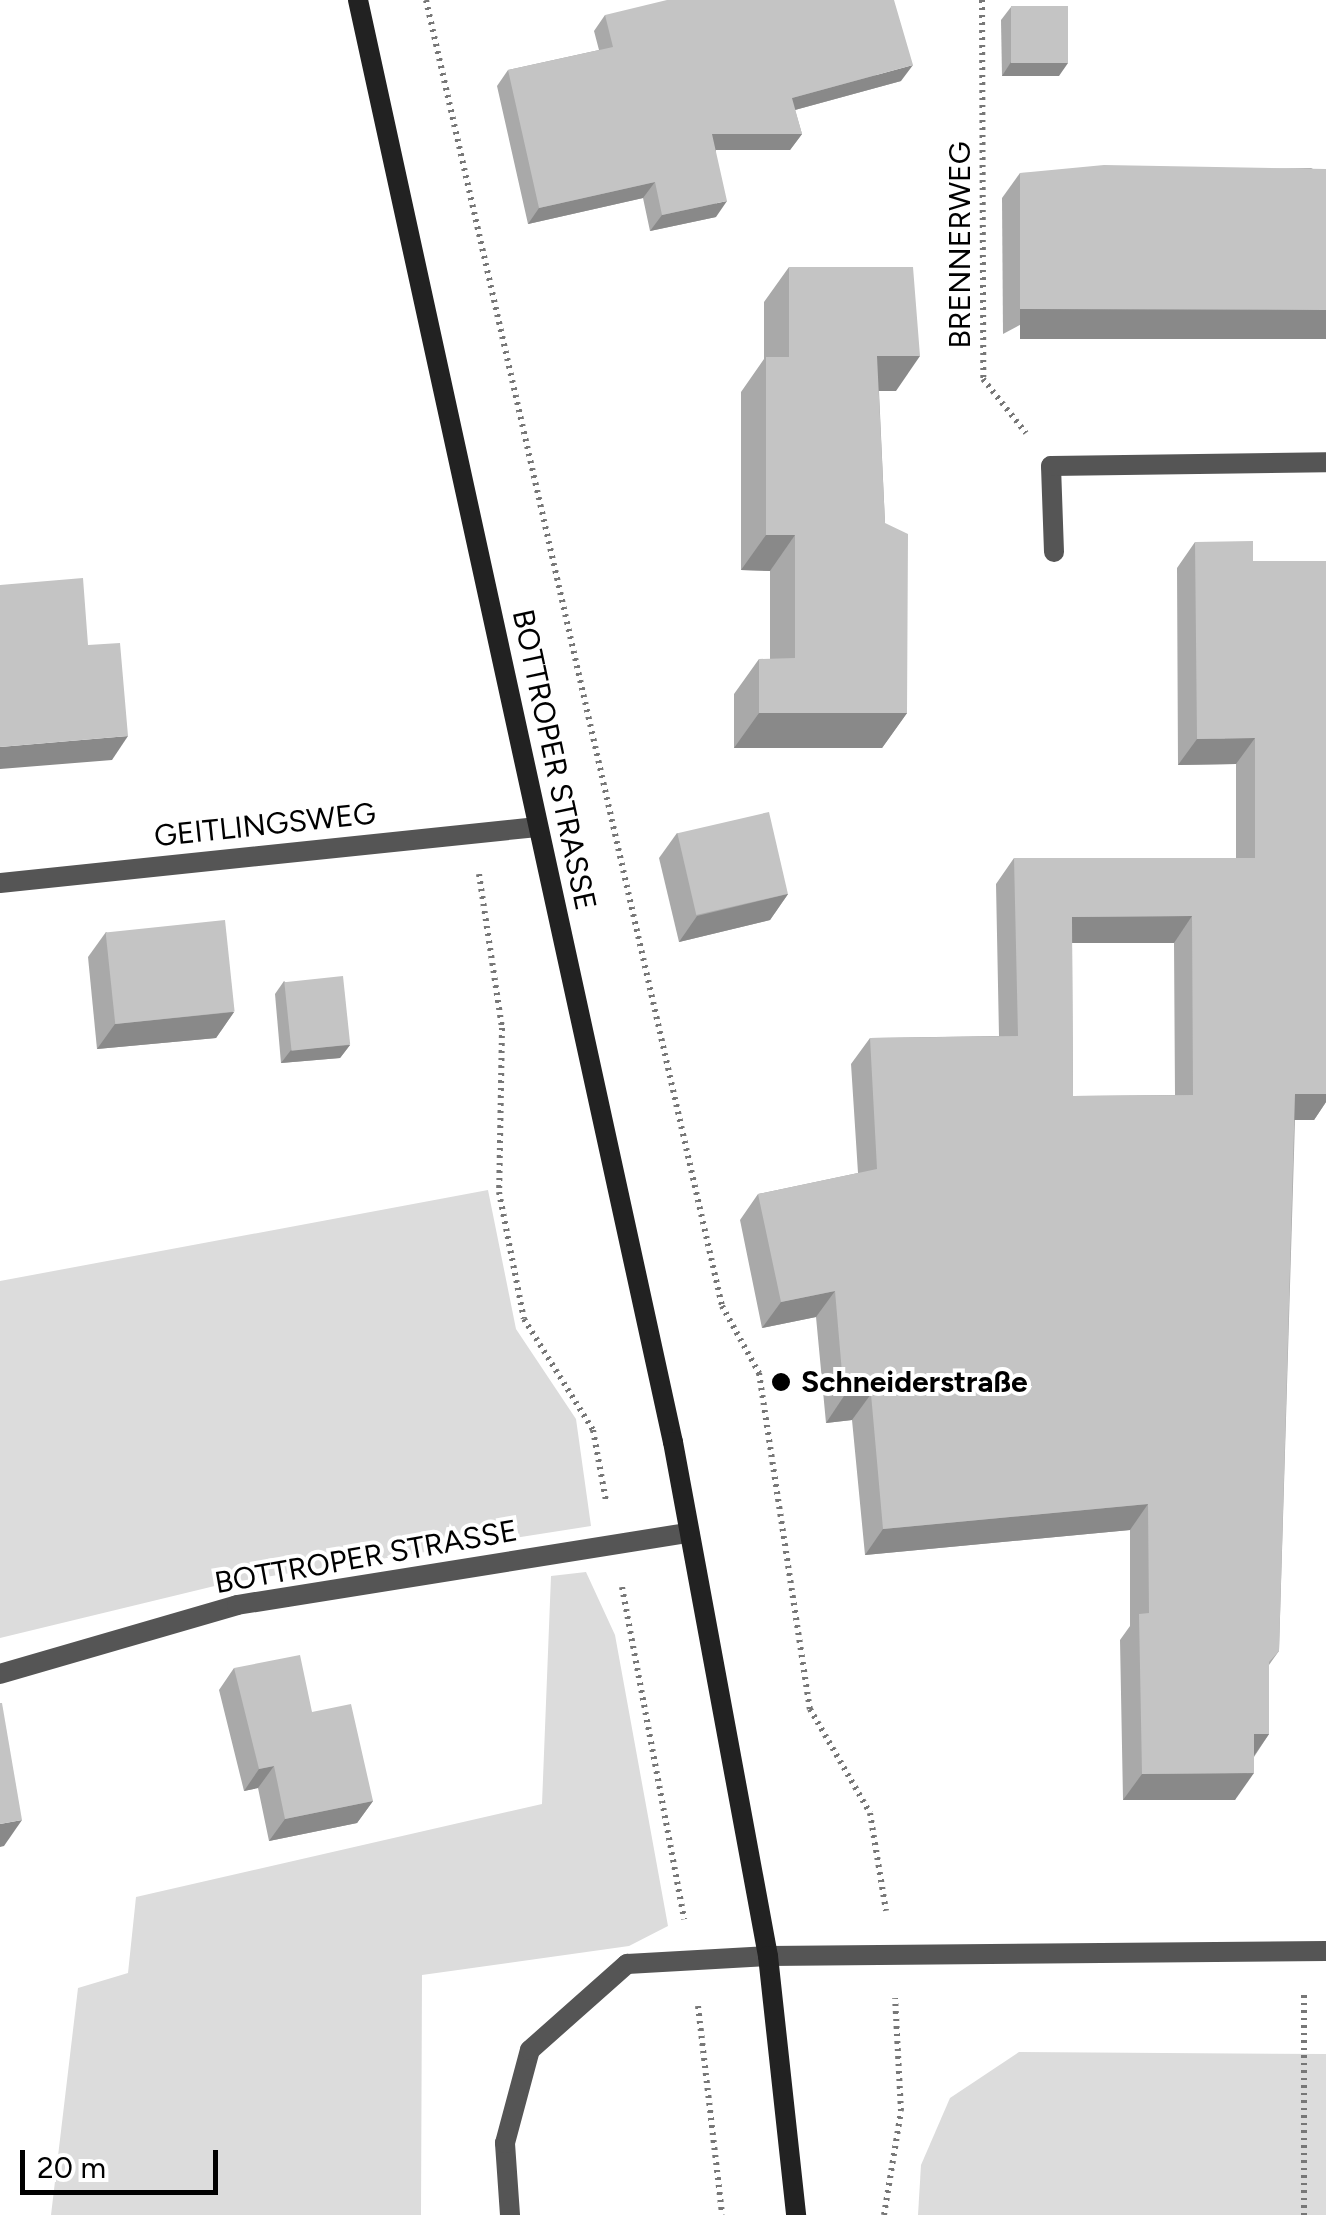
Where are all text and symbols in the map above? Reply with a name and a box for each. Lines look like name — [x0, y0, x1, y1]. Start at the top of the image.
street label: BRENNERWEG — [942, 141, 978, 349]
street label: BOTTROPER STRASSE — [505, 606, 603, 914]
street label: GEITLINGSWEG — [152, 795, 378, 855]
place label: Schneiderstraße — [801, 1364, 1028, 1400]
marker: Schneiderstraße — [770, 1371, 792, 1393]
street label: BOTTROPER STRASSE — [212, 1513, 520, 1601]
scale bar — [25, 2130, 222, 2192]
text: 20 m — [37, 2149, 106, 2186]

